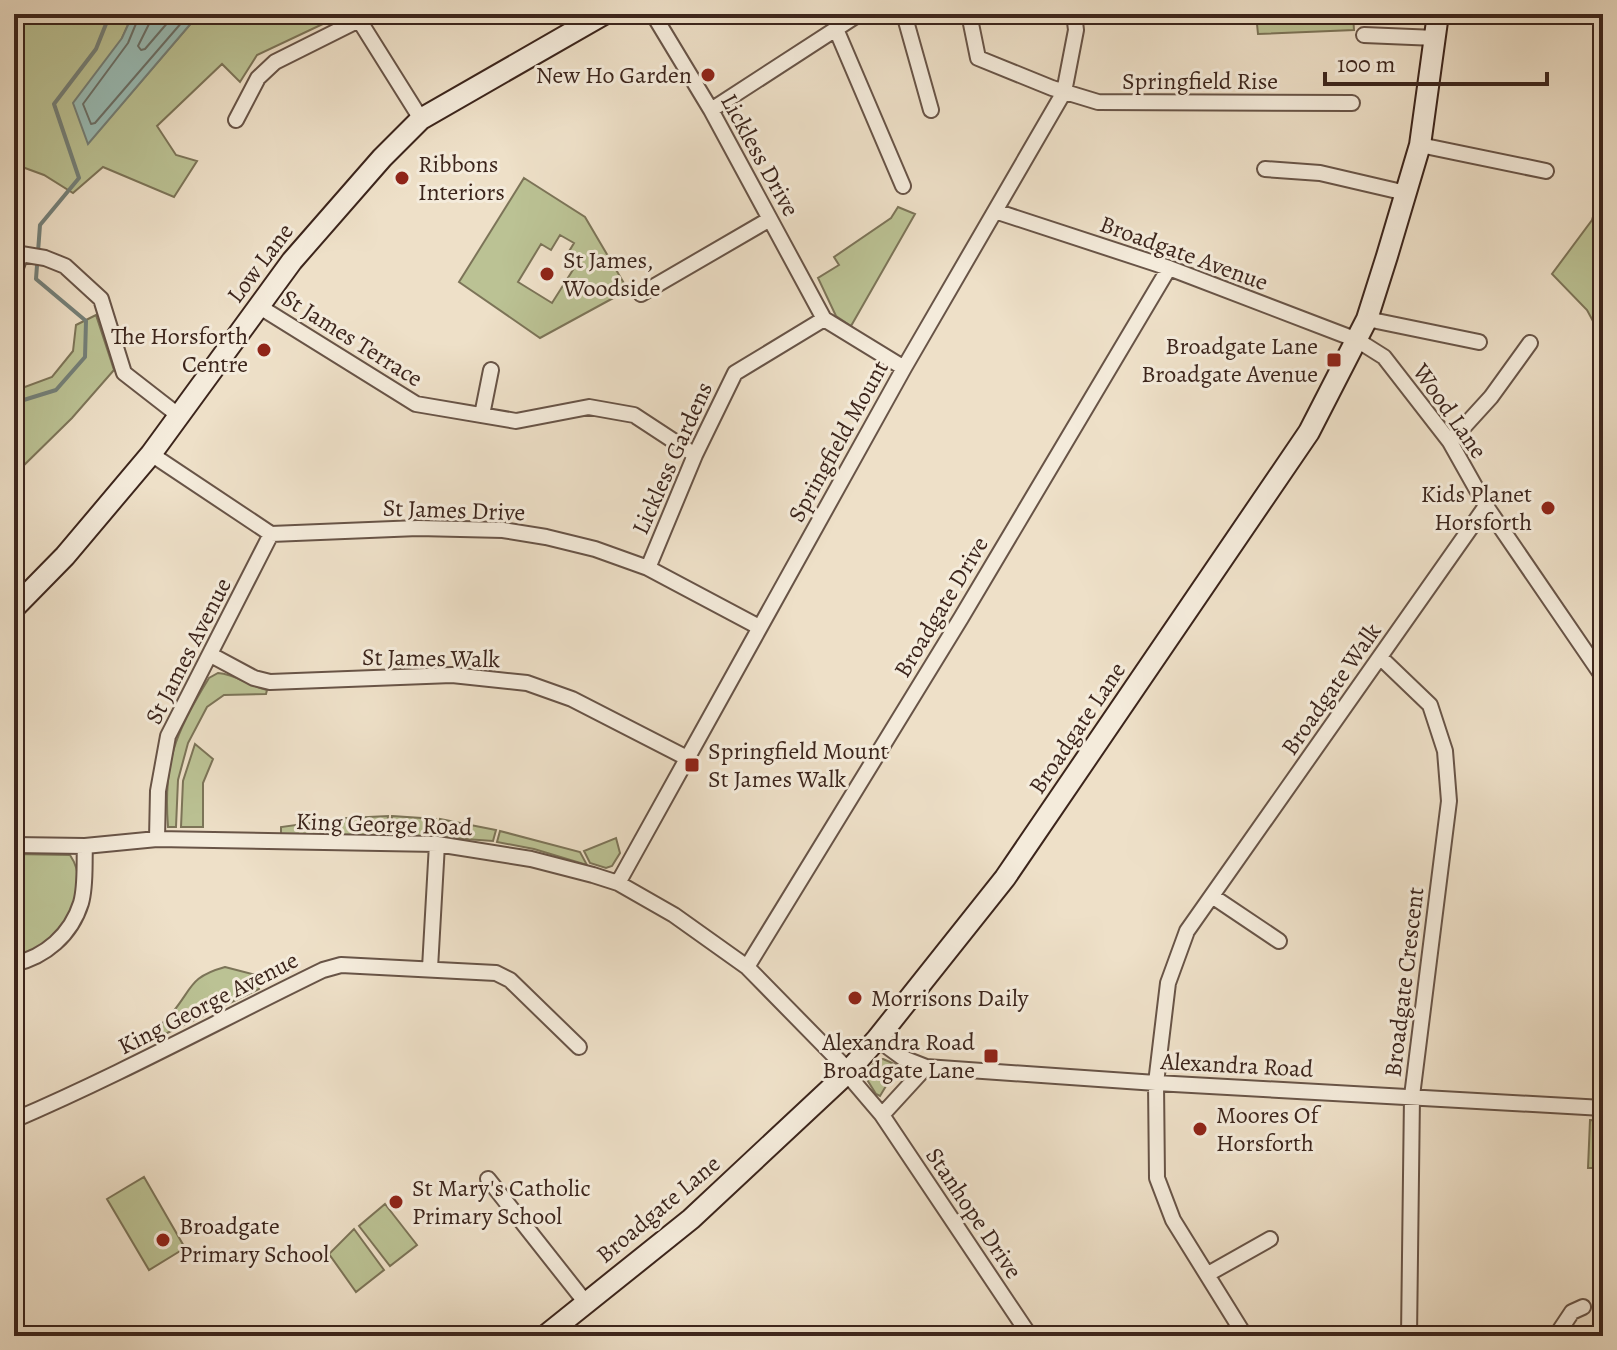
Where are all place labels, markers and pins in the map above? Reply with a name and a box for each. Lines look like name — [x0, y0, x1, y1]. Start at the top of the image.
place label: New Ho Garden — [536, 59, 692, 91]
marker: New Ho Garden — [699, 66, 717, 84]
place label: Ribbons Interiors — [418, 148, 505, 208]
marker: Ribbons Interiors — [393, 169, 411, 187]
place label: St James, Woodside — [562, 244, 660, 304]
marker: St James, Woodside — [538, 265, 556, 283]
place label: The Horsforth Centre — [111, 320, 248, 380]
place label: Broadgate Lane Broadgate Avenue — [1141, 330, 1318, 390]
marker: The Horsforth Centre — [255, 341, 273, 359]
marker: Broadgate Lane Broadgate Avenue — [1325, 351, 1343, 369]
place label: Kids Planet Horsforth — [1421, 478, 1532, 538]
marker: Kids Planet Horsforth — [1539, 499, 1557, 517]
place label: Springfield Mount St James Walk — [708, 735, 889, 795]
marker: Springfield Mount St James Walk — [683, 756, 701, 774]
place label: Morrisons Daily — [871, 982, 1029, 1014]
marker: Morrisons Daily — [846, 989, 864, 1007]
place label: Alexandra Road Broadgate Lane — [821, 1026, 975, 1086]
marker: Alexandra Road Broadgate Lane — [982, 1047, 1000, 1065]
place label: Moores Of Horsforth — [1216, 1099, 1321, 1159]
marker: Moores Of Horsforth — [1191, 1120, 1209, 1138]
place label: St Mary's Catholic Primary School — [412, 1172, 591, 1232]
marker: St Mary's Catholic Primary School — [387, 1193, 405, 1211]
place label: Broadgate Primary School — [179, 1210, 329, 1270]
marker: Broadgate Primary School — [154, 1231, 172, 1249]

